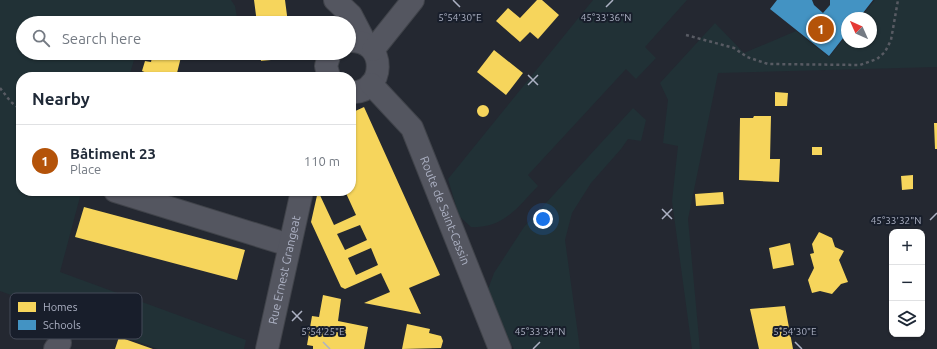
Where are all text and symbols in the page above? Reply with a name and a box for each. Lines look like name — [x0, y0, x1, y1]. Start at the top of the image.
text: 5°54'30"E — [438, 12, 482, 23]
text: 45°33'36"N — [581, 12, 631, 23]
north arrow — [841, 12, 877, 48]
pin: 1 — [808, 14, 834, 44]
search box — [16, 16, 356, 60]
icon: search — [30, 27, 52, 49]
text: Search here — [62, 30, 141, 47]
text: Nearby — [32, 89, 90, 108]
text: Bâtiment 23 — [70, 145, 156, 162]
text: 1 — [41, 154, 49, 168]
text: 110 m — [304, 154, 340, 168]
street label: Route de Saint-Cassin — [418, 154, 473, 267]
text: Place — [70, 162, 101, 176]
your location — [533, 209, 553, 229]
street label: Rue Ernest Grangeat — [266, 214, 302, 325]
text: 45°33'32"N — [871, 215, 921, 226]
map controls — [889, 229, 925, 337]
button: + — [889, 229, 925, 265]
button: − — [889, 265, 925, 301]
legend — [10, 293, 142, 339]
text: Homes — [43, 301, 78, 313]
button: layers — [889, 301, 925, 337]
text: Schools — [43, 319, 81, 331]
text: 5°54'25"E — [301, 326, 345, 337]
text: 45°33'34"N — [515, 326, 565, 337]
text: 5°54'30"E — [773, 326, 817, 337]

